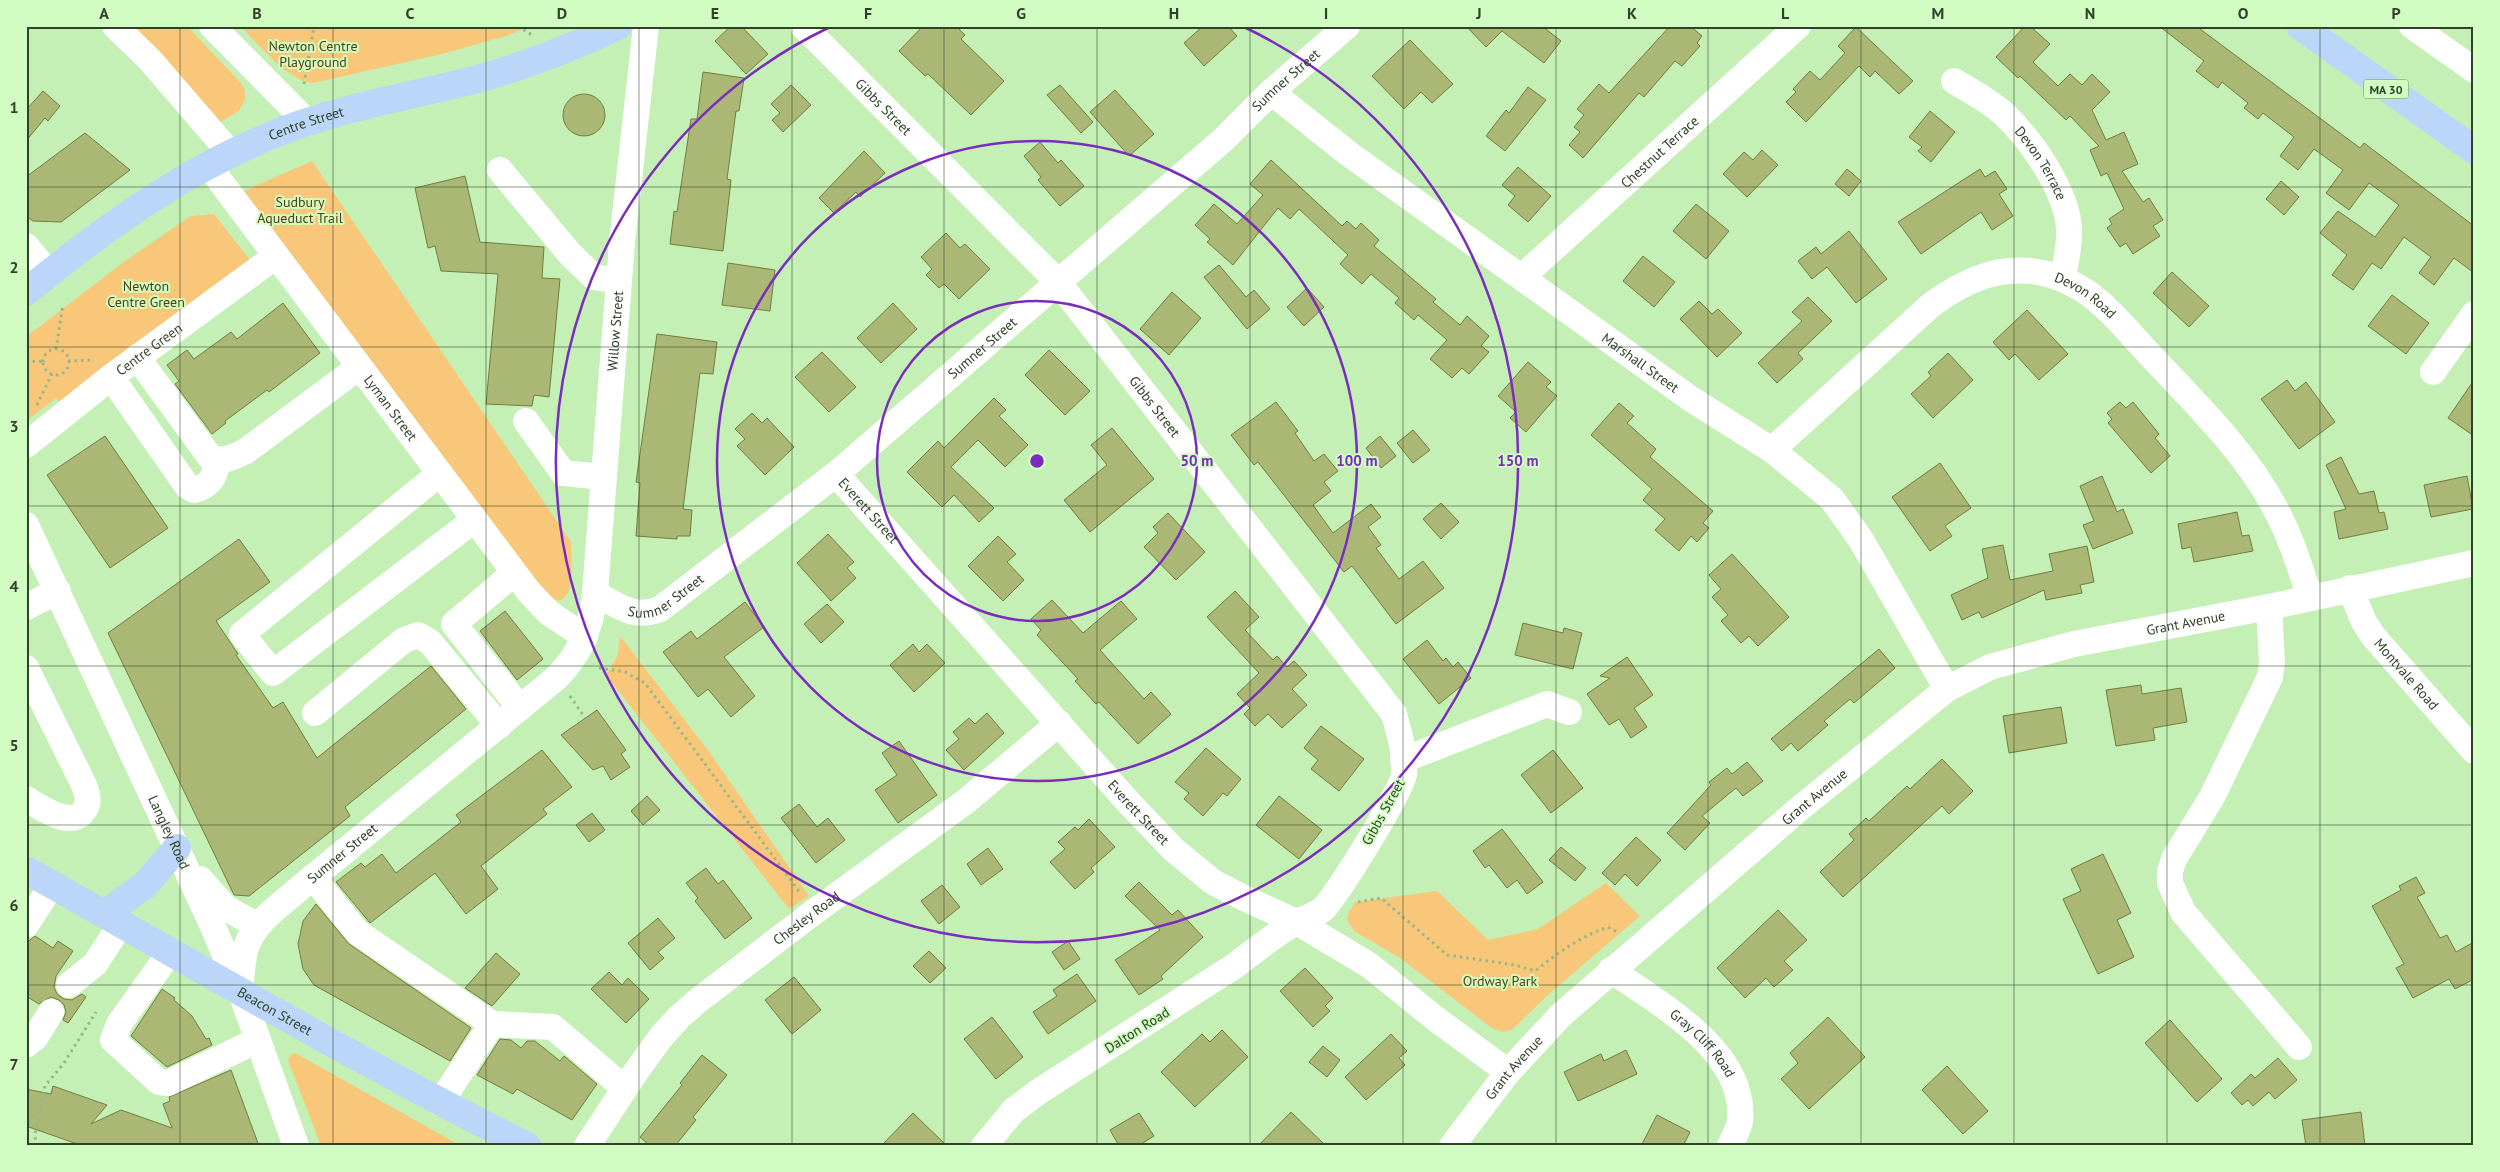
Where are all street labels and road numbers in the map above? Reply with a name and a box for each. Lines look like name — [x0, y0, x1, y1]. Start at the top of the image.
street label: Sumner Street — [1248, 45, 1324, 115]
street label: Gibbs Street — [851, 75, 916, 139]
road number: MA 30 — [2364, 80, 2408, 98]
street label: Centre Street — [266, 102, 346, 145]
street label: Chestnut Terrace — [1617, 112, 1702, 192]
street label: Devon Terrace — [2011, 123, 2071, 203]
street label: Devon Road — [2052, 268, 2120, 322]
street label: Willow Street — [603, 290, 627, 372]
street label: Sumner Street — [944, 313, 1021, 383]
street label: Centre Green — [112, 319, 186, 379]
street label: Marshall Street — [1598, 329, 1683, 397]
street label: Lyman Street — [360, 371, 421, 445]
street label: Gibbs Street — [1125, 372, 1184, 441]
street label: Everett Street — [835, 474, 903, 547]
street label: Sumner Street — [626, 570, 707, 622]
street label: Grant Avenue — [2145, 607, 2227, 639]
street label: Montvale Road — [2370, 634, 2443, 714]
street label: Grant Avenue — [1778, 765, 1851, 829]
street label: Everett Street — [1104, 776, 1173, 849]
street label: Gibbs Street — [1357, 776, 1409, 848]
street label: Langley Road — [144, 792, 194, 872]
street label: Sumner Street — [303, 819, 381, 887]
street label: Chesley Road — [769, 887, 843, 949]
street label: Beacon Street — [234, 983, 316, 1039]
street label: Dalton Road — [1101, 1003, 1173, 1057]
street label: Gray Cliff Road — [1666, 1005, 1739, 1080]
street label: Grant Avenue — [1481, 1031, 1547, 1104]

